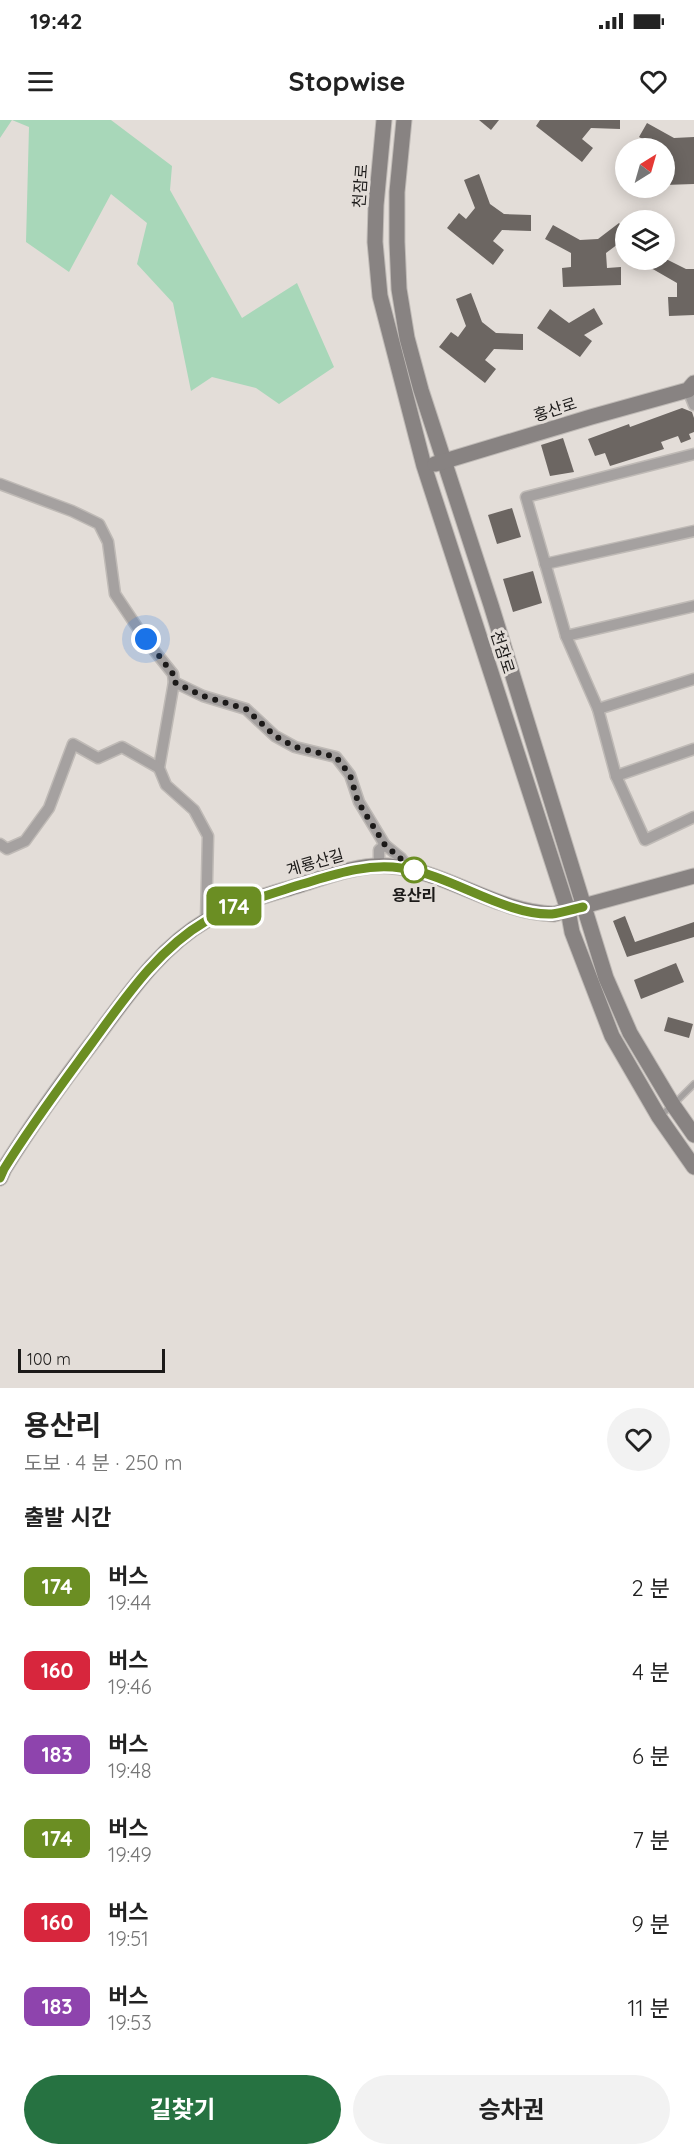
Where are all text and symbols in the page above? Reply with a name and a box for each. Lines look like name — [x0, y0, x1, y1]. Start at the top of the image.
text: 19:42 — [30, 7, 83, 35]
text: Stopwise — [289, 64, 405, 98]
icon: menu — [24, 65, 57, 98]
icon: heart — [637, 65, 670, 98]
north arrow — [615, 138, 675, 198]
map controls — [615, 138, 675, 270]
street label: 천잠로 — [348, 163, 372, 209]
button: layers — [615, 210, 675, 270]
street label: 홍산로 — [531, 393, 579, 425]
your location — [131, 624, 161, 654]
street label: 천잠로 — [487, 628, 519, 676]
street label: 계룡산길 — [284, 844, 346, 880]
marker: 용산리 — [401, 857, 427, 883]
place label: 용산리 — [392, 885, 436, 905]
line badge: 174 — [200, 886, 268, 926]
text: 174 — [218, 893, 250, 919]
scale bar — [18, 1346, 165, 1374]
text: 100 m — [27, 1349, 71, 1369]
text: 용산리 — [24, 1407, 101, 1442]
button: heart — [607, 1408, 670, 1471]
text: 도보 · 4 분 · 250 m — [24, 1450, 182, 1475]
text: 출발 시간 — [24, 1503, 111, 1531]
text: 버스 — [108, 1562, 148, 1590]
text: 174 — [41, 1573, 73, 1599]
text: 2 분 — [632, 1574, 670, 1602]
text: 19:44 — [108, 1590, 151, 1615]
text: 버스 — [108, 1646, 148, 1674]
text: 160 — [41, 1657, 73, 1683]
text: 4 분 — [632, 1658, 670, 1686]
text: 19:46 — [108, 1674, 152, 1699]
text: 버스 — [108, 1730, 148, 1758]
text: 183 — [42, 1741, 72, 1767]
text: 6 분 — [632, 1742, 670, 1770]
text: 19:48 — [108, 1758, 152, 1783]
text: 버스 — [108, 1814, 148, 1842]
text: 174 — [41, 1825, 73, 1851]
text: 7 분 — [632, 1826, 670, 1854]
text: 19:49 — [108, 1842, 152, 1867]
text: 버스 — [108, 1898, 148, 1926]
text: 160 — [41, 1909, 73, 1935]
text: 9 분 — [631, 1910, 670, 1938]
text: 19:51 — [108, 1926, 149, 1951]
text: 버스 — [108, 1982, 148, 2010]
text: 183 — [42, 1993, 72, 2019]
text: 11 분 — [627, 1994, 670, 2022]
text: 19:53 — [108, 2010, 152, 2035]
button: 길찾기 — [24, 2075, 341, 2144]
button: 승차권 — [353, 2075, 670, 2144]

